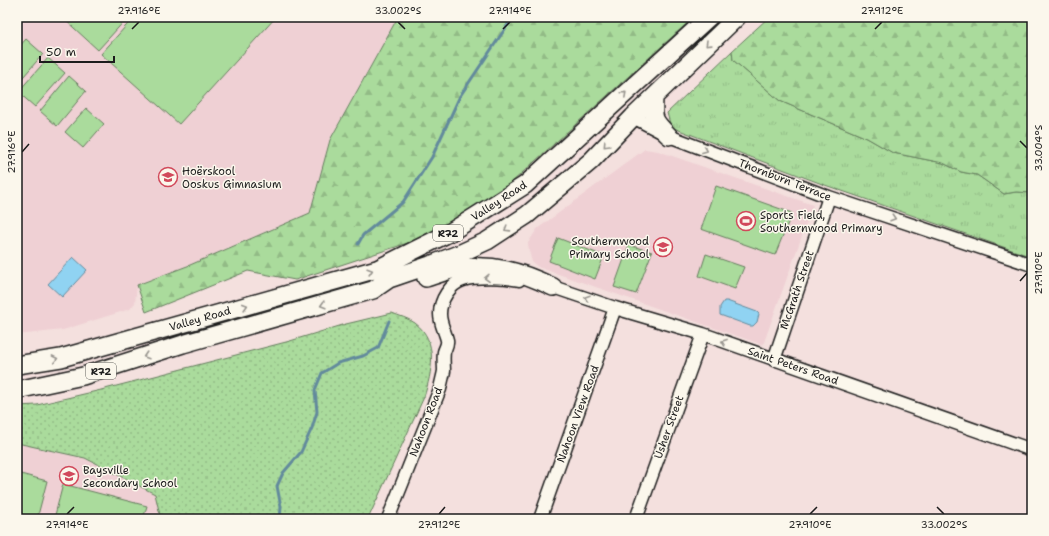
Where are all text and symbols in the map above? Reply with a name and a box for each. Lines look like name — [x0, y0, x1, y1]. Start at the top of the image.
text: 27.916°E — [118, 4, 160, 17]
text: 33.002°S — [375, 4, 422, 17]
text: 27.914°E — [489, 4, 531, 17]
text: 27.912°E — [861, 4, 903, 17]
scale bar — [40, 38, 114, 64]
one-way arrow — [706, 39, 713, 46]
text: 50 m — [46, 44, 76, 60]
one-way arrow — [619, 91, 627, 99]
text: 33.004°S — [1032, 124, 1045, 171]
text: 27.916°E — [5, 131, 18, 173]
one-way arrow — [603, 140, 611, 148]
one-way arrow — [702, 145, 709, 153]
street label: Thornburn Terrace — [736, 155, 834, 205]
place label: Hoërskool Ooskus Gimnasium — [182, 164, 282, 192]
school or university icon: Hoërskool Ooskus Gimnasium — [157, 166, 179, 188]
street label: Valley Road — [468, 177, 530, 225]
place label: Sports Field, Southernwood Primary — [760, 208, 883, 236]
sports icon: Sports Field, Southernwood Primary — [735, 210, 757, 232]
one-way arrow — [889, 213, 896, 222]
one-way arrow — [504, 224, 511, 231]
road number: R72 — [433, 225, 463, 241]
place label: Southernwood Primary School — [569, 234, 650, 262]
school or university icon: Southernwood Primary School — [652, 236, 674, 258]
street label: McGrath Street — [776, 248, 818, 332]
text: 27.910°E — [1032, 252, 1045, 294]
one-way arrow — [366, 267, 373, 276]
one-way arrow — [484, 274, 490, 282]
one-way arrow — [583, 295, 590, 303]
one-way arrow — [320, 300, 327, 309]
street label: Valley Road — [167, 303, 233, 335]
one-way arrow — [242, 303, 248, 311]
one-way arrow — [721, 338, 728, 346]
street label: Saint Peters Road — [746, 343, 840, 389]
one-way arrow — [143, 352, 150, 360]
one-way arrow — [52, 355, 59, 363]
road number: R72 — [86, 363, 116, 379]
street label: Nahoon View Road — [553, 363, 603, 465]
street label: Nahoon Road — [406, 385, 446, 459]
street label: Usher Street — [651, 393, 687, 461]
place label: Baysville Secondary School — [83, 463, 178, 491]
school or university icon: Baysville Secondary School — [58, 465, 80, 487]
text: 27.914°E — [46, 518, 88, 531]
text: 27.912°E — [418, 518, 460, 531]
text: 27.910°E — [789, 518, 831, 531]
text: 33.002°S — [921, 518, 968, 531]

